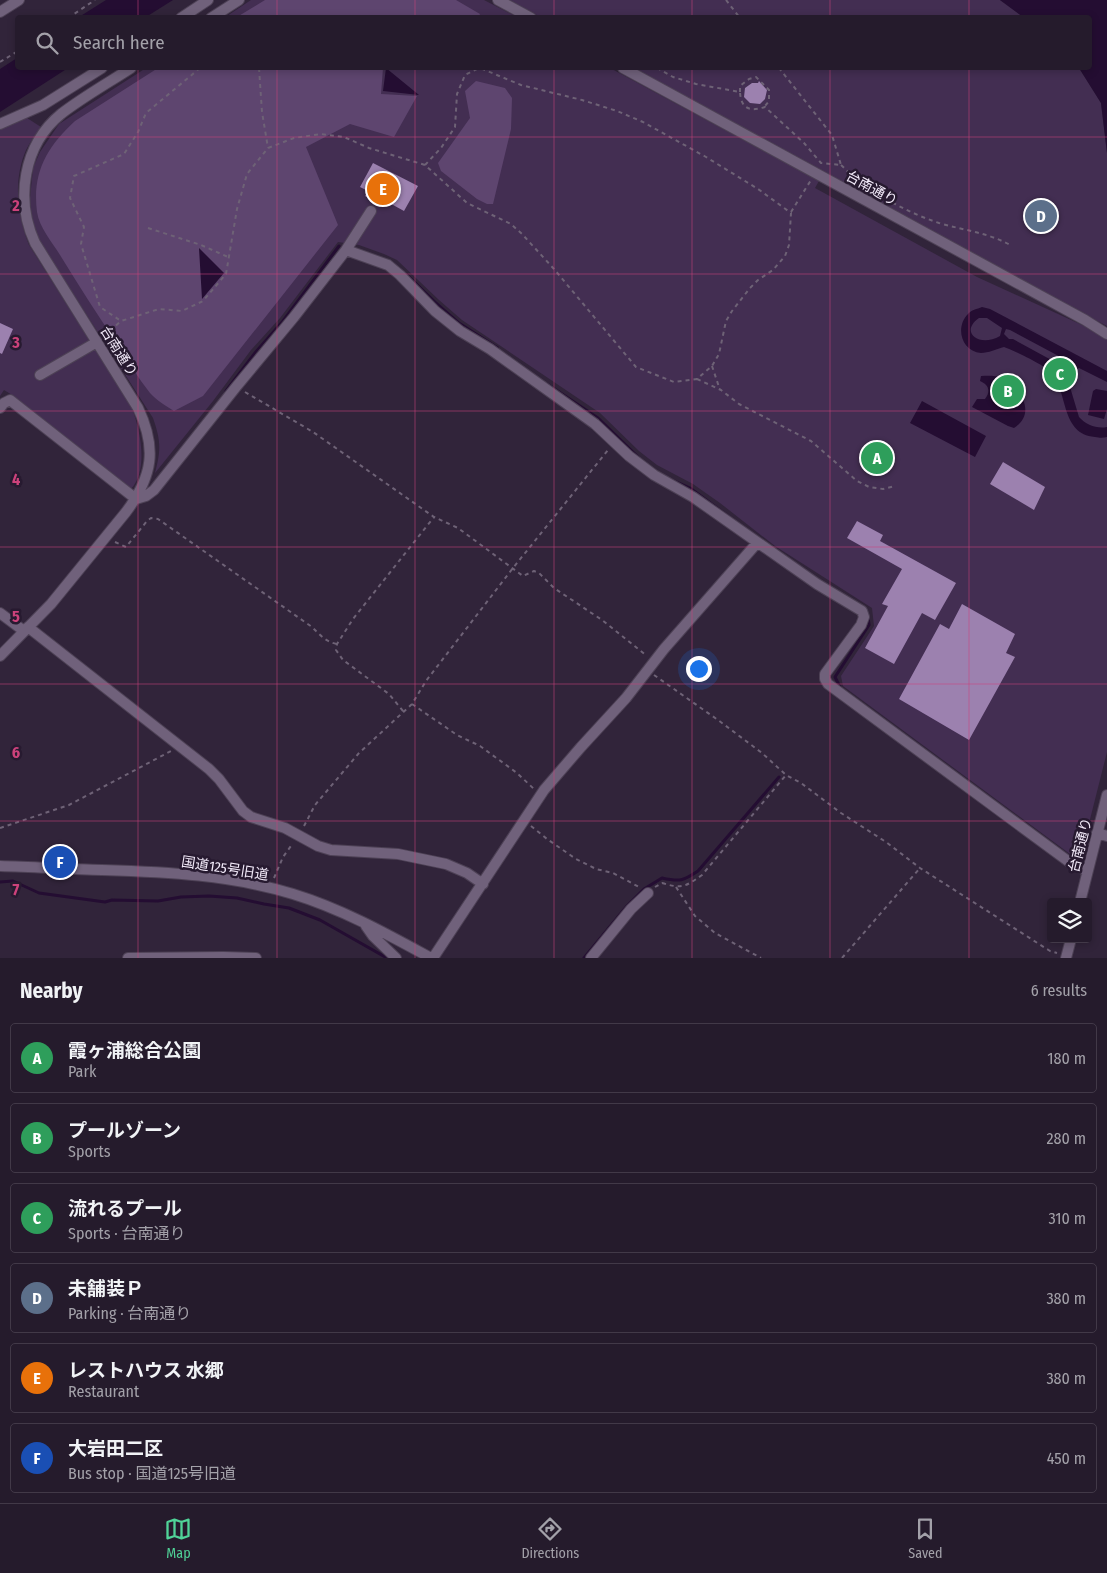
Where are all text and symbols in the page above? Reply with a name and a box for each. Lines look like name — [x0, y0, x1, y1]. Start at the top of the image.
search box — [15, 15, 1092, 70]
icon: search — [33, 29, 61, 57]
text: Search here — [73, 31, 165, 54]
street label: 台南通り — [843, 167, 900, 209]
pin: E — [367, 170, 399, 208]
text: 2 — [11, 196, 20, 215]
pin: D — [1025, 197, 1057, 235]
street label: 台南通り — [97, 323, 141, 380]
text: 3 — [11, 333, 20, 352]
pin: C — [1044, 355, 1076, 393]
pin: B — [992, 372, 1024, 410]
pin: A — [861, 439, 893, 477]
text: 4 — [12, 470, 20, 489]
text: 5 — [12, 607, 20, 626]
your location — [686, 656, 712, 682]
text: 6 — [12, 743, 20, 762]
street label: 台南通り — [1065, 816, 1096, 874]
pin: F — [44, 843, 76, 881]
street label: 国道125号旧道 — [180, 853, 270, 884]
text: 7 — [13, 880, 20, 899]
map controls — [1047, 898, 1092, 943]
button: layers — [1047, 898, 1092, 943]
text: Nearby — [20, 978, 82, 1004]
text: 6 results — [1031, 981, 1087, 1000]
text: 霞ヶ浦総合公園 — [68, 1039, 201, 1062]
text: A — [33, 1049, 41, 1068]
text: 180 m — [1047, 1049, 1086, 1068]
text: Park — [68, 1062, 96, 1081]
text: プールゾーン — [68, 1119, 181, 1142]
text: B — [33, 1129, 41, 1148]
text: 280 m — [1047, 1129, 1086, 1148]
text: Sports — [68, 1142, 111, 1161]
text: 流れるプール — [68, 1197, 182, 1220]
text: C — [33, 1209, 41, 1228]
text: 310 m — [1049, 1209, 1086, 1228]
text: Sports · 台南通り — [68, 1224, 185, 1243]
text: 未舗装Ｐ — [68, 1277, 144, 1300]
text: D — [32, 1289, 42, 1308]
text: 380 m — [1046, 1289, 1086, 1308]
text: Parking · 台南通り — [68, 1304, 191, 1323]
text: レストハウス 水郷 — [68, 1359, 224, 1382]
text: E — [33, 1369, 41, 1388]
text: 380 m — [1046, 1369, 1086, 1388]
text: Restaurant — [68, 1382, 139, 1401]
text: 大岩田二区 — [68, 1437, 163, 1460]
text: F — [33, 1449, 41, 1468]
text: 450 m — [1047, 1449, 1086, 1468]
text: Bus stop · 国道125号旧道 — [68, 1464, 236, 1483]
tab: Map — [164, 1515, 192, 1562]
tab: Directions — [521, 1515, 579, 1562]
tab: Saved — [908, 1515, 943, 1562]

